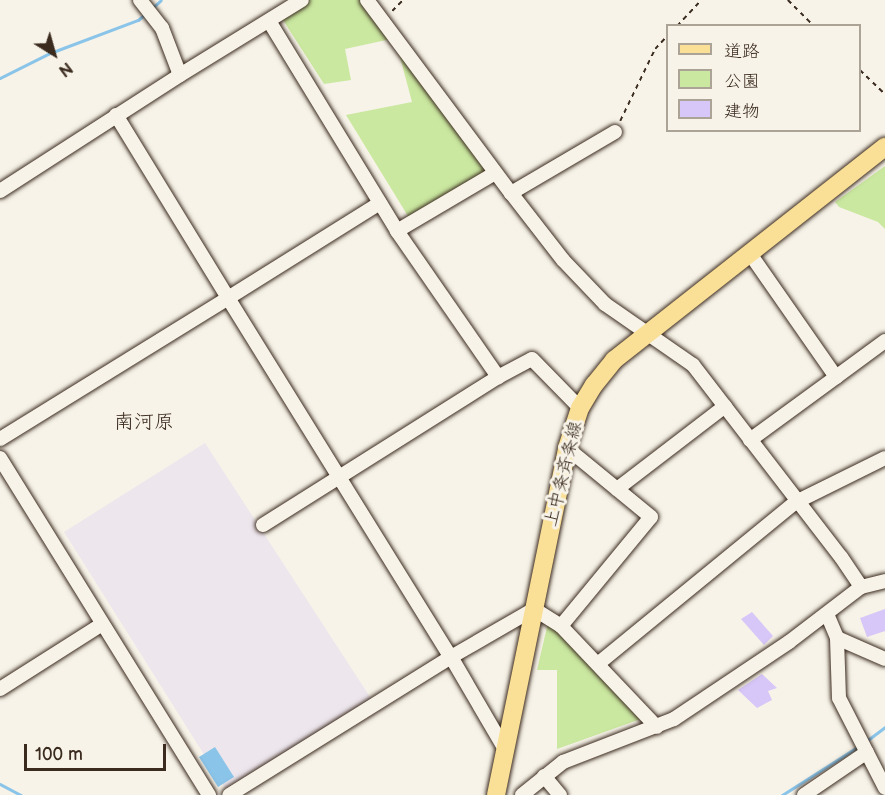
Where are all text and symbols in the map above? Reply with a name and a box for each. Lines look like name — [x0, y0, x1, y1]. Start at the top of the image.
north arrow — [24, 24, 84, 84]
legend — [666, 24, 861, 132]
text: 道路 — [724, 41, 760, 62]
text: N — [55, 58, 76, 80]
text: 公園 — [724, 71, 760, 92]
text: 建物 — [724, 101, 760, 122]
district label: 南河原 — [114, 410, 174, 434]
street label: 上中条斉条線 — [540, 419, 588, 529]
scale bar — [27, 732, 170, 770]
text: 100 m — [35, 744, 83, 765]

